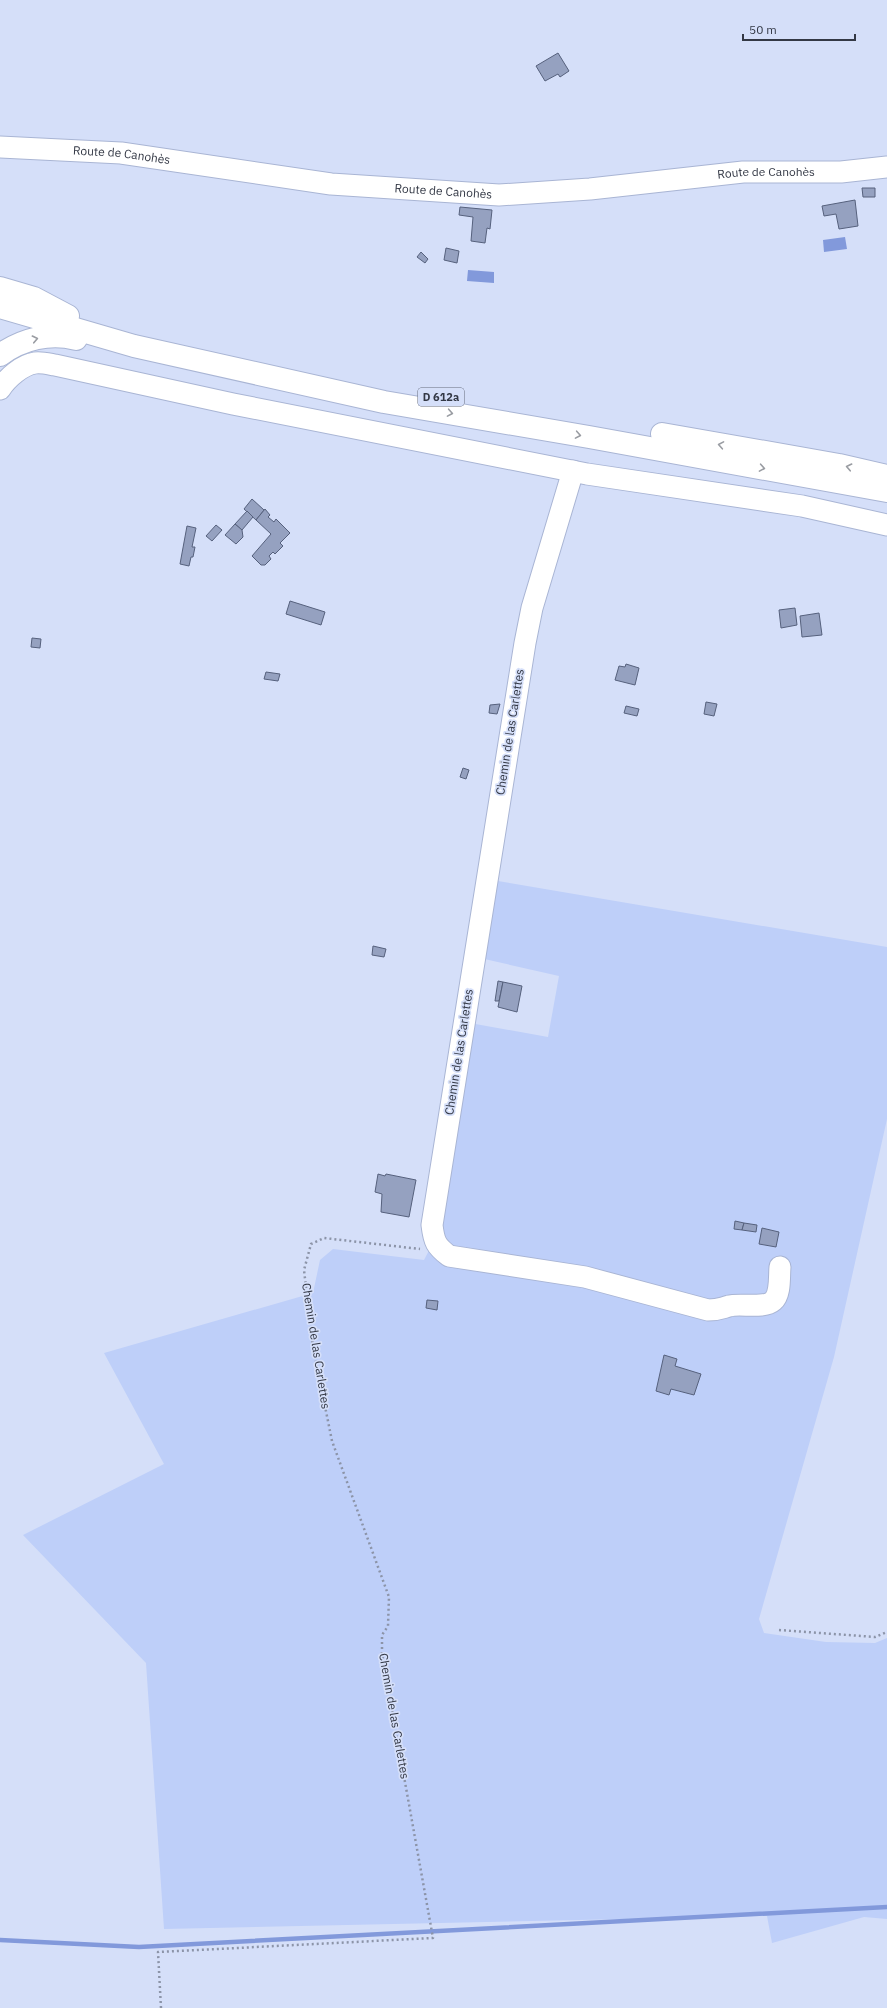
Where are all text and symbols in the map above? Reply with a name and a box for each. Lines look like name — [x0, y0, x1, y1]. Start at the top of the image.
scale bar — [743, 16, 855, 42]
text: 50 m — [749, 22, 777, 37]
street label: Route de Canohès — [73, 143, 172, 167]
street label: Route de Canohès — [716, 164, 815, 182]
street label: Route de Canohès — [394, 180, 493, 202]
one-way arrow — [32, 335, 39, 343]
road number: D 612a — [418, 388, 464, 406]
one-way arrow — [447, 409, 453, 417]
one-way arrow — [575, 430, 582, 439]
one-way arrow — [718, 441, 724, 449]
one-way arrow — [758, 463, 765, 471]
one-way arrow — [846, 464, 852, 472]
street label: Chemin de las Carlettes — [492, 668, 527, 796]
street label: Chemin de las Carlettes — [441, 988, 476, 1116]
street label: Chemin de las Carlettes — [299, 1282, 334, 1410]
street label: Chemin de las Carlettes — [376, 1652, 413, 1780]

